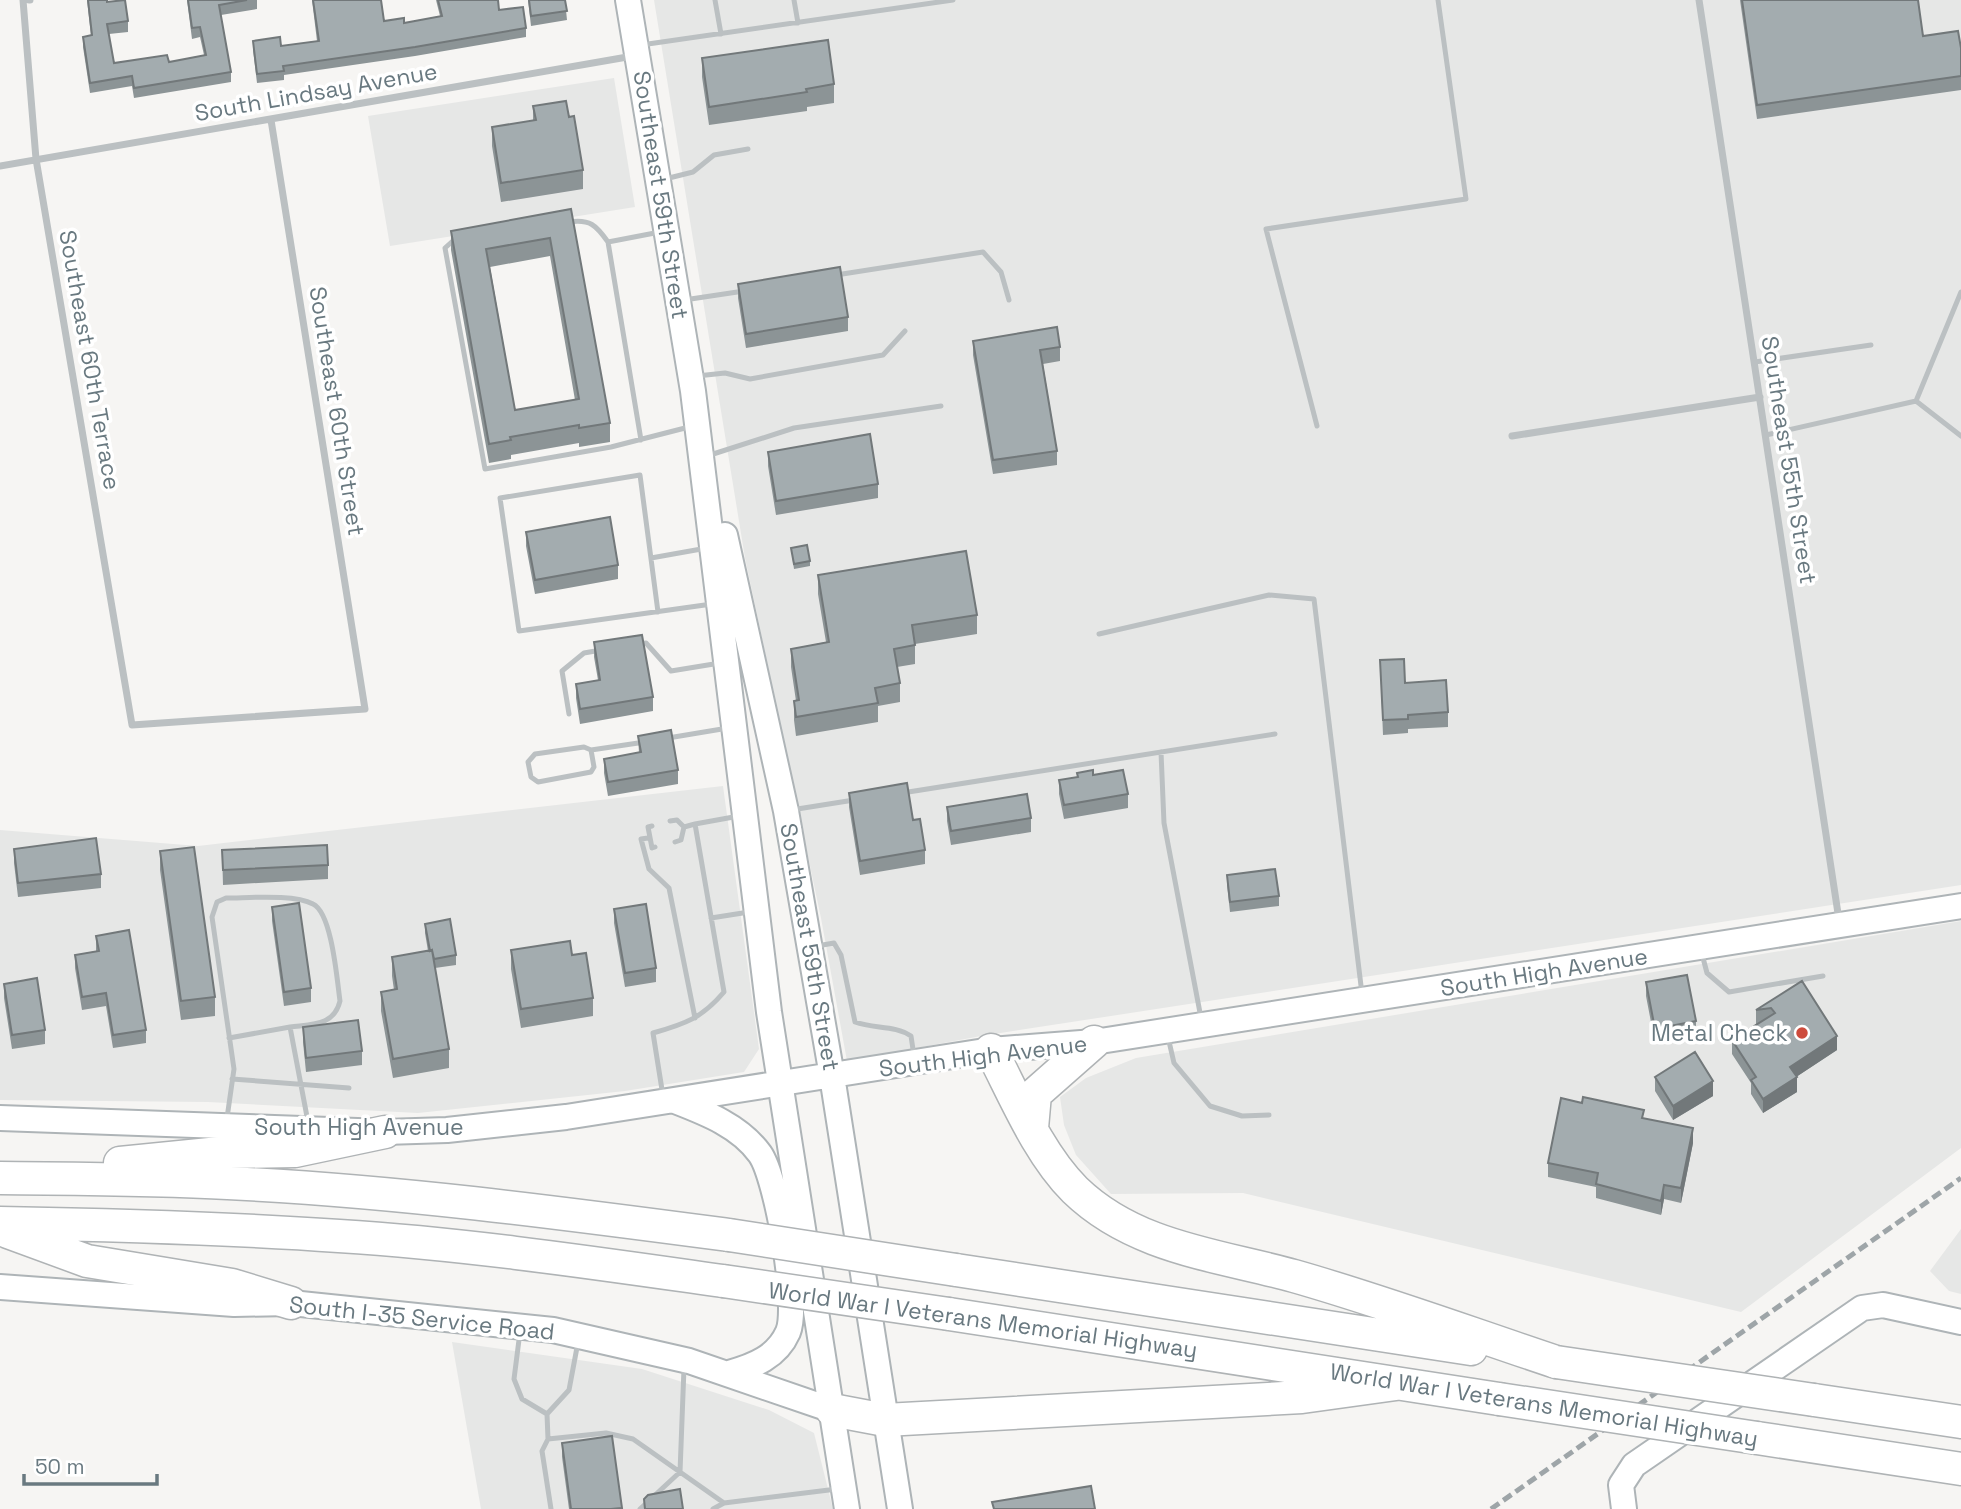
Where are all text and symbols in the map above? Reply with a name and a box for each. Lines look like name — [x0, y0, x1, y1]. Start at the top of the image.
street label: South Lindsay Avenue — [192, 56, 440, 128]
street label: Southeast 59th Street — [627, 69, 695, 321]
street label: Southeast 60th Terrace — [52, 228, 128, 492]
street label: Southeast 60th Street — [302, 284, 372, 538]
street label: Southeast 55th Street — [1755, 334, 1823, 586]
street label: Southeast 59th Street — [773, 821, 847, 1073]
street label: South High Avenue — [1438, 941, 1650, 1003]
place label: Metal Check — [1651, 1018, 1788, 1048]
marker: Metal Check — [1794, 1025, 1810, 1041]
street label: South High Avenue — [877, 1028, 1089, 1084]
street label: South High Avenue — [254, 1112, 464, 1142]
street label: World War I Veterans Memorial Highway — [766, 1275, 1200, 1365]
street label: South I-35 Service Road — [288, 1289, 556, 1347]
street label: World War I Veterans Memorial Highway — [1328, 1356, 1760, 1454]
scale bar — [24, 1442, 158, 1486]
text: 50 m — [35, 1453, 85, 1480]

